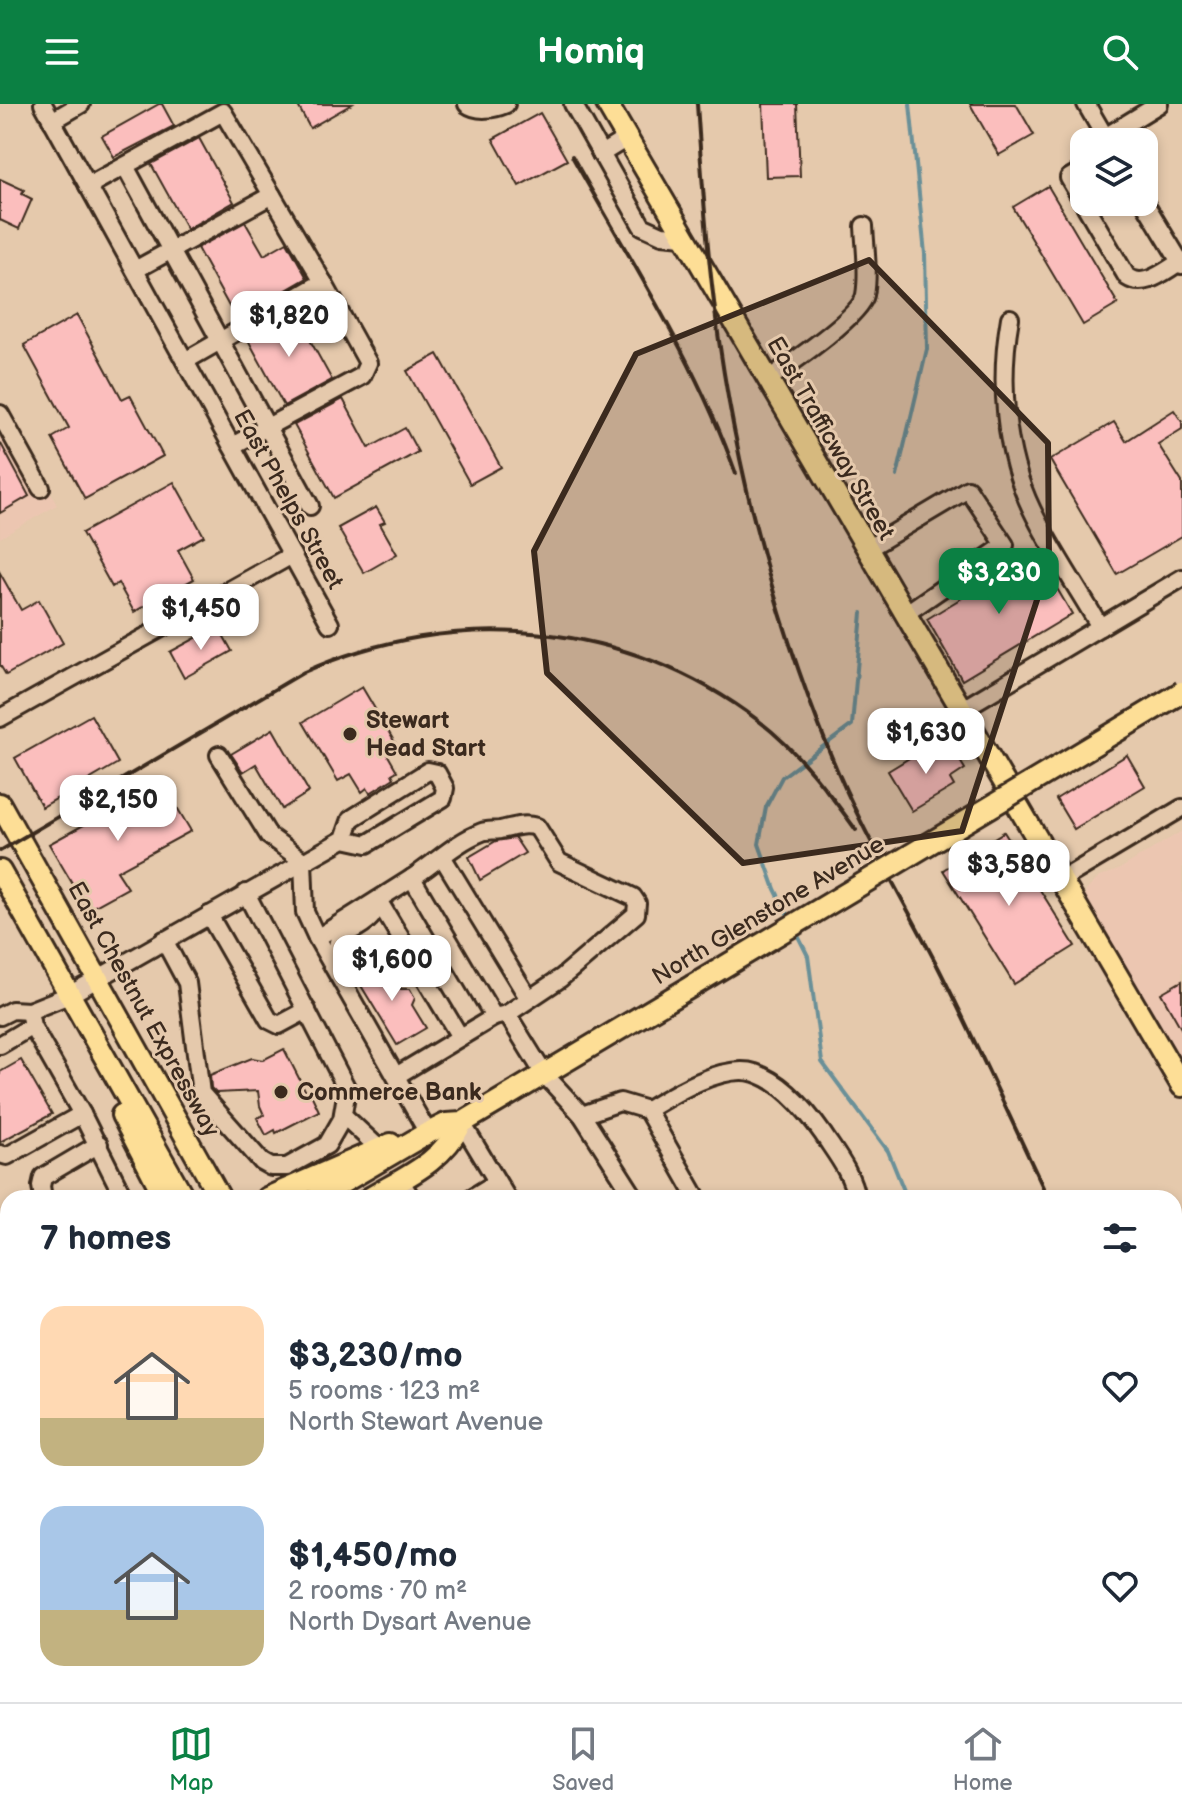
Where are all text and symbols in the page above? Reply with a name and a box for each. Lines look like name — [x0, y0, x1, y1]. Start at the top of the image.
icon: menu — [40, 30, 84, 74]
icon: search — [1098, 30, 1142, 74]
text: Homiq — [537, 31, 645, 74]
map controls — [1070, 128, 1158, 216]
button: layers — [1070, 128, 1158, 216]
pin: $1,820 — [224, 291, 354, 359]
text: $1,820 — [249, 301, 329, 332]
street label: East Trafficway Street — [761, 331, 901, 546]
street label: East Phelps Street — [227, 404, 350, 595]
pin: $3,230 — [934, 548, 1064, 616]
text: $3,230 — [957, 558, 1041, 589]
pin: $1,450 — [136, 584, 266, 652]
text: $1,450 — [161, 594, 241, 625]
place label: Stewart Head Start — [366, 706, 486, 763]
pin: $1,630 — [861, 708, 991, 776]
text: $1,630 — [886, 718, 967, 749]
marker: Stewart Head Start — [341, 725, 359, 743]
pin: $2,150 — [53, 775, 183, 843]
text: $2,150 — [78, 785, 158, 816]
street label: North Glenstone Avenue — [647, 830, 890, 991]
pin: $3,580 — [944, 840, 1074, 908]
text: $3,580 — [967, 850, 1051, 881]
street label: East Chestnut Expressway — [61, 877, 226, 1142]
pin: $1,600 — [327, 935, 457, 1003]
text: $1,600 — [351, 945, 433, 976]
place label: Commerce Bank — [297, 1078, 482, 1107]
marker: Commerce Bank — [272, 1083, 290, 1101]
icon: filters — [1098, 1216, 1142, 1260]
text: 7 homes — [40, 1218, 171, 1259]
text: $3,230/mo — [288, 1335, 463, 1376]
icon: home — [104, 1338, 200, 1434]
icon: heart — [1098, 1364, 1142, 1408]
text: 5 rooms · 123 m² — [288, 1376, 480, 1407]
text: North Stewart Avenue — [288, 1407, 543, 1438]
text: $1,450/mo — [288, 1535, 457, 1576]
icon: home — [104, 1538, 200, 1634]
icon: heart — [1098, 1564, 1142, 1608]
text: 2 rooms · 70 m² — [288, 1576, 467, 1607]
text: North Dysart Avenue — [288, 1607, 531, 1638]
tab: Map — [169, 1722, 214, 1797]
tab: Saved — [552, 1722, 614, 1797]
tab: Home — [953, 1722, 1013, 1797]

